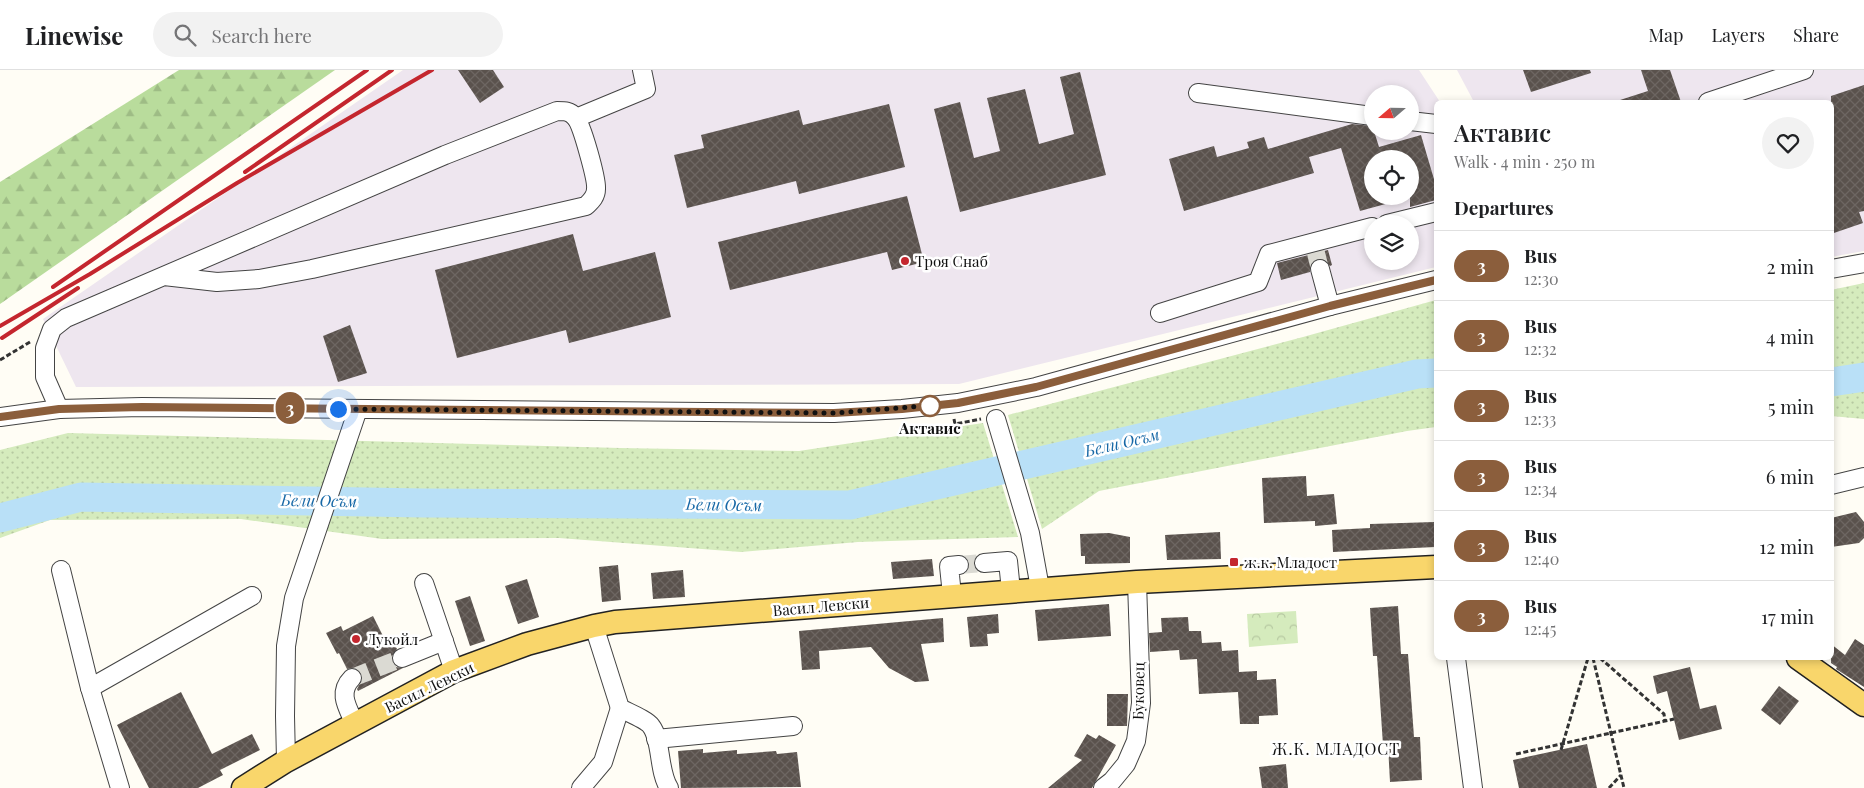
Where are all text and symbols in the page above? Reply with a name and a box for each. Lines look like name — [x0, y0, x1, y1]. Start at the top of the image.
search box — [153, 12, 503, 57]
text: Linewise — [25, 19, 123, 51]
icon: search — [171, 21, 199, 49]
text: Search here — [211, 22, 312, 48]
text: Map — [1648, 23, 1683, 47]
text: Layers — [1711, 23, 1765, 47]
text: Share — [1793, 23, 1839, 47]
north arrow — [1364, 85, 1419, 140]
map controls — [1364, 85, 1419, 270]
text: Актавис — [1454, 116, 1551, 148]
button: heart — [1762, 117, 1814, 169]
button: locate — [1364, 150, 1419, 205]
text: Walk · 4 min · 250 m — [1454, 151, 1595, 172]
text: Departures — [1454, 194, 1554, 220]
button: layers — [1364, 215, 1419, 270]
text: Bus — [1524, 242, 1557, 268]
place label: Троя Снаб — [915, 251, 988, 271]
text: 2 min — [1766, 253, 1814, 279]
text: 3 — [1477, 254, 1486, 278]
marker: Троя Снаб — [899, 255, 911, 267]
text: 12:30 — [1524, 268, 1559, 289]
text: Bus — [1524, 312, 1557, 338]
text: 4 min — [1766, 323, 1814, 349]
text: 3 — [1477, 324, 1486, 348]
text: 12:32 — [1524, 338, 1557, 359]
text: Bus — [1524, 382, 1557, 408]
line badge: 3 — [274, 392, 306, 424]
text: 5 min — [1768, 393, 1814, 419]
text: 3 — [1477, 394, 1486, 418]
marker: Актавис — [919, 395, 941, 417]
text: 3 — [286, 396, 294, 420]
your location — [326, 397, 351, 422]
text: 12:33 — [1524, 408, 1556, 429]
place label: Актавис — [898, 418, 961, 438]
water label: Бели Осъм — [1082, 423, 1162, 461]
text: Bus — [1524, 452, 1557, 478]
text: 6 min — [1766, 463, 1814, 489]
text: 3 — [1477, 464, 1486, 488]
text: 12:34 — [1524, 478, 1557, 499]
water label: Бели Осъм — [280, 489, 357, 511]
water label: Бели Осъм — [685, 493, 762, 515]
text: Bus — [1524, 522, 1557, 548]
text: 12 min — [1759, 533, 1814, 559]
text: 3 — [1477, 534, 1486, 558]
text: 12:40 — [1524, 548, 1559, 569]
place label: ж.к. Младост — [1244, 552, 1337, 572]
marker: ж.к. Младост — [1228, 556, 1240, 568]
street label: Васил Левски — [772, 592, 870, 620]
text: Bus — [1524, 592, 1557, 618]
text: 17 min — [1761, 603, 1814, 629]
text: 3 — [1477, 604, 1486, 628]
text: 12:45 — [1524, 618, 1556, 639]
place label: Лукойл — [365, 629, 419, 649]
marker: Лукойл — [350, 633, 362, 645]
street label: Васил Левски — [381, 657, 477, 717]
street label: Буковец — [1127, 662, 1149, 720]
district label: Ж.К. МЛАДОСТ — [1272, 738, 1400, 759]

